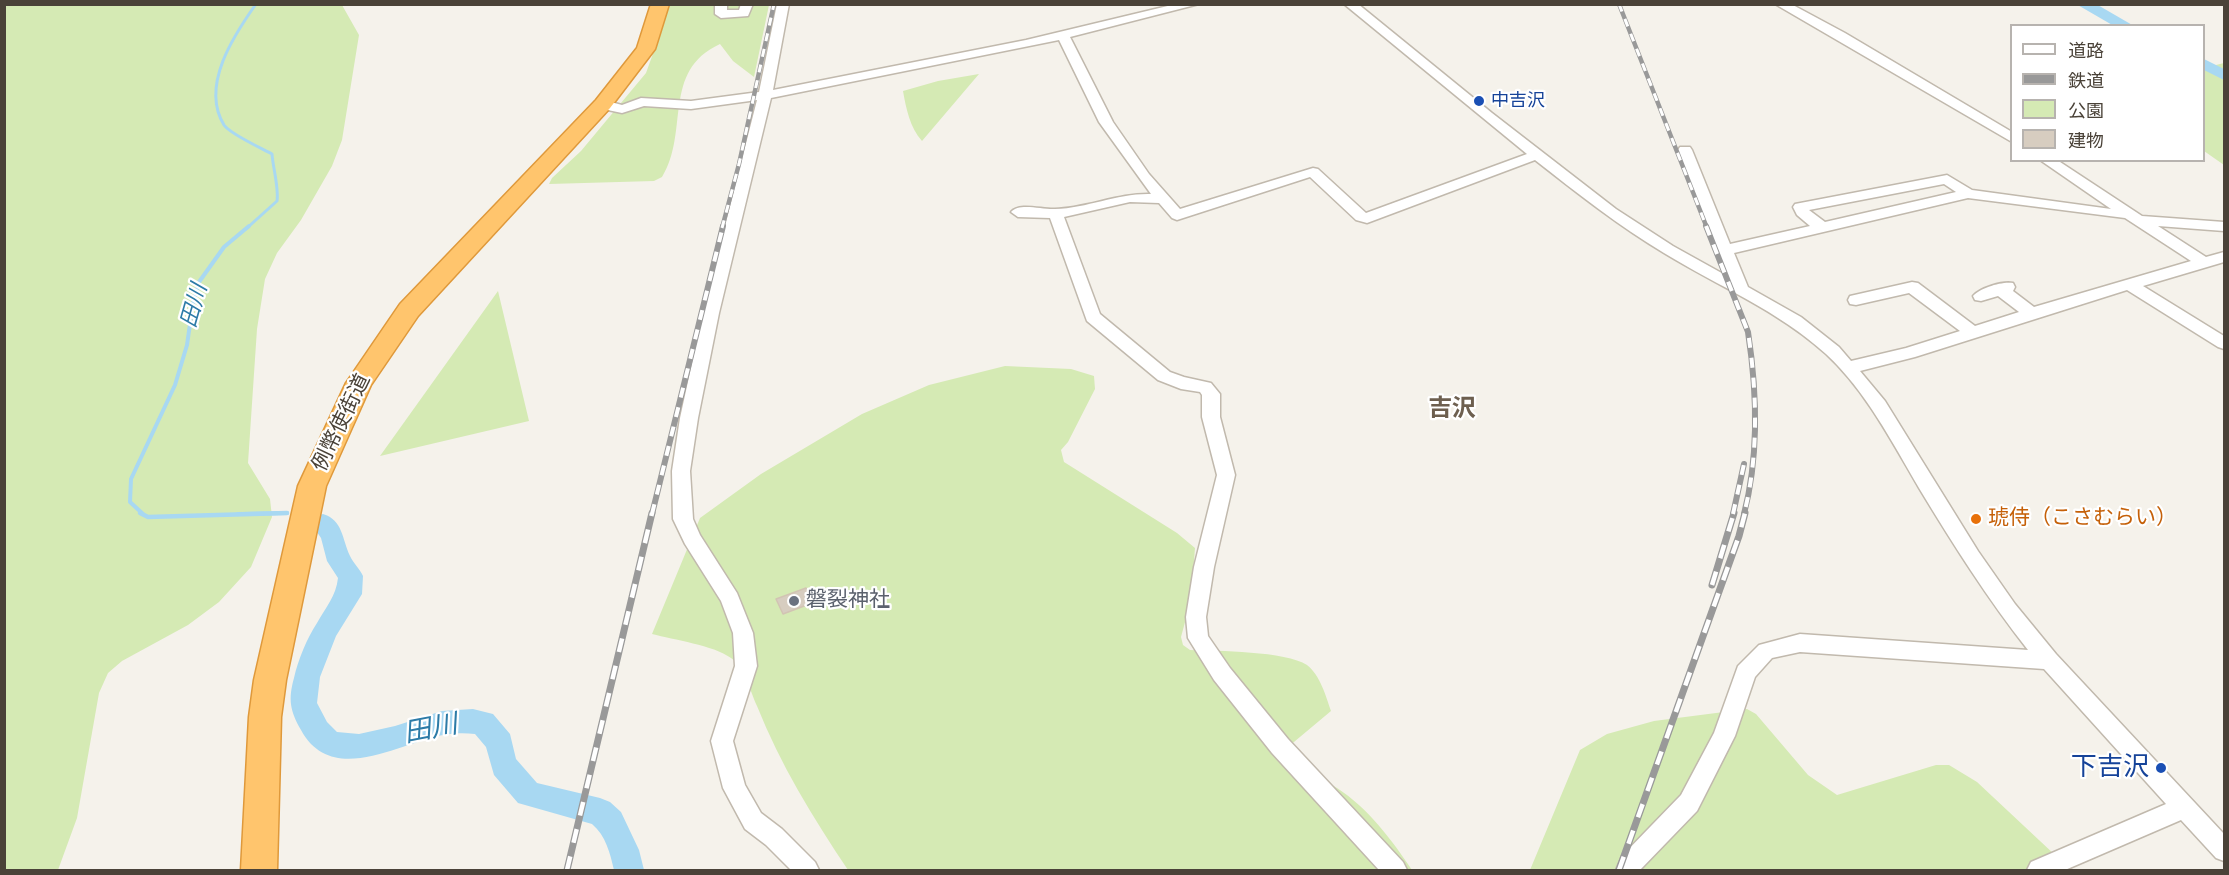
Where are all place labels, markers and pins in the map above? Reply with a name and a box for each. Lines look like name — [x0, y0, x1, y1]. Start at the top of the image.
place label: 中吉沢 — [1491, 90, 1545, 112]
marker: 中吉沢 — [1472, 94, 1486, 108]
place label: 琥侍（こさむらい） — [1988, 506, 2177, 532]
marker: 琥侍（こさむらい） — [1969, 512, 1983, 526]
place label: 磐裂神社 — [806, 588, 890, 614]
marker: 磐裂神社 — [787, 594, 801, 608]
place label: 下吉沢 — [2071, 752, 2149, 784]
marker: 下吉沢 — [2154, 761, 2168, 775]

